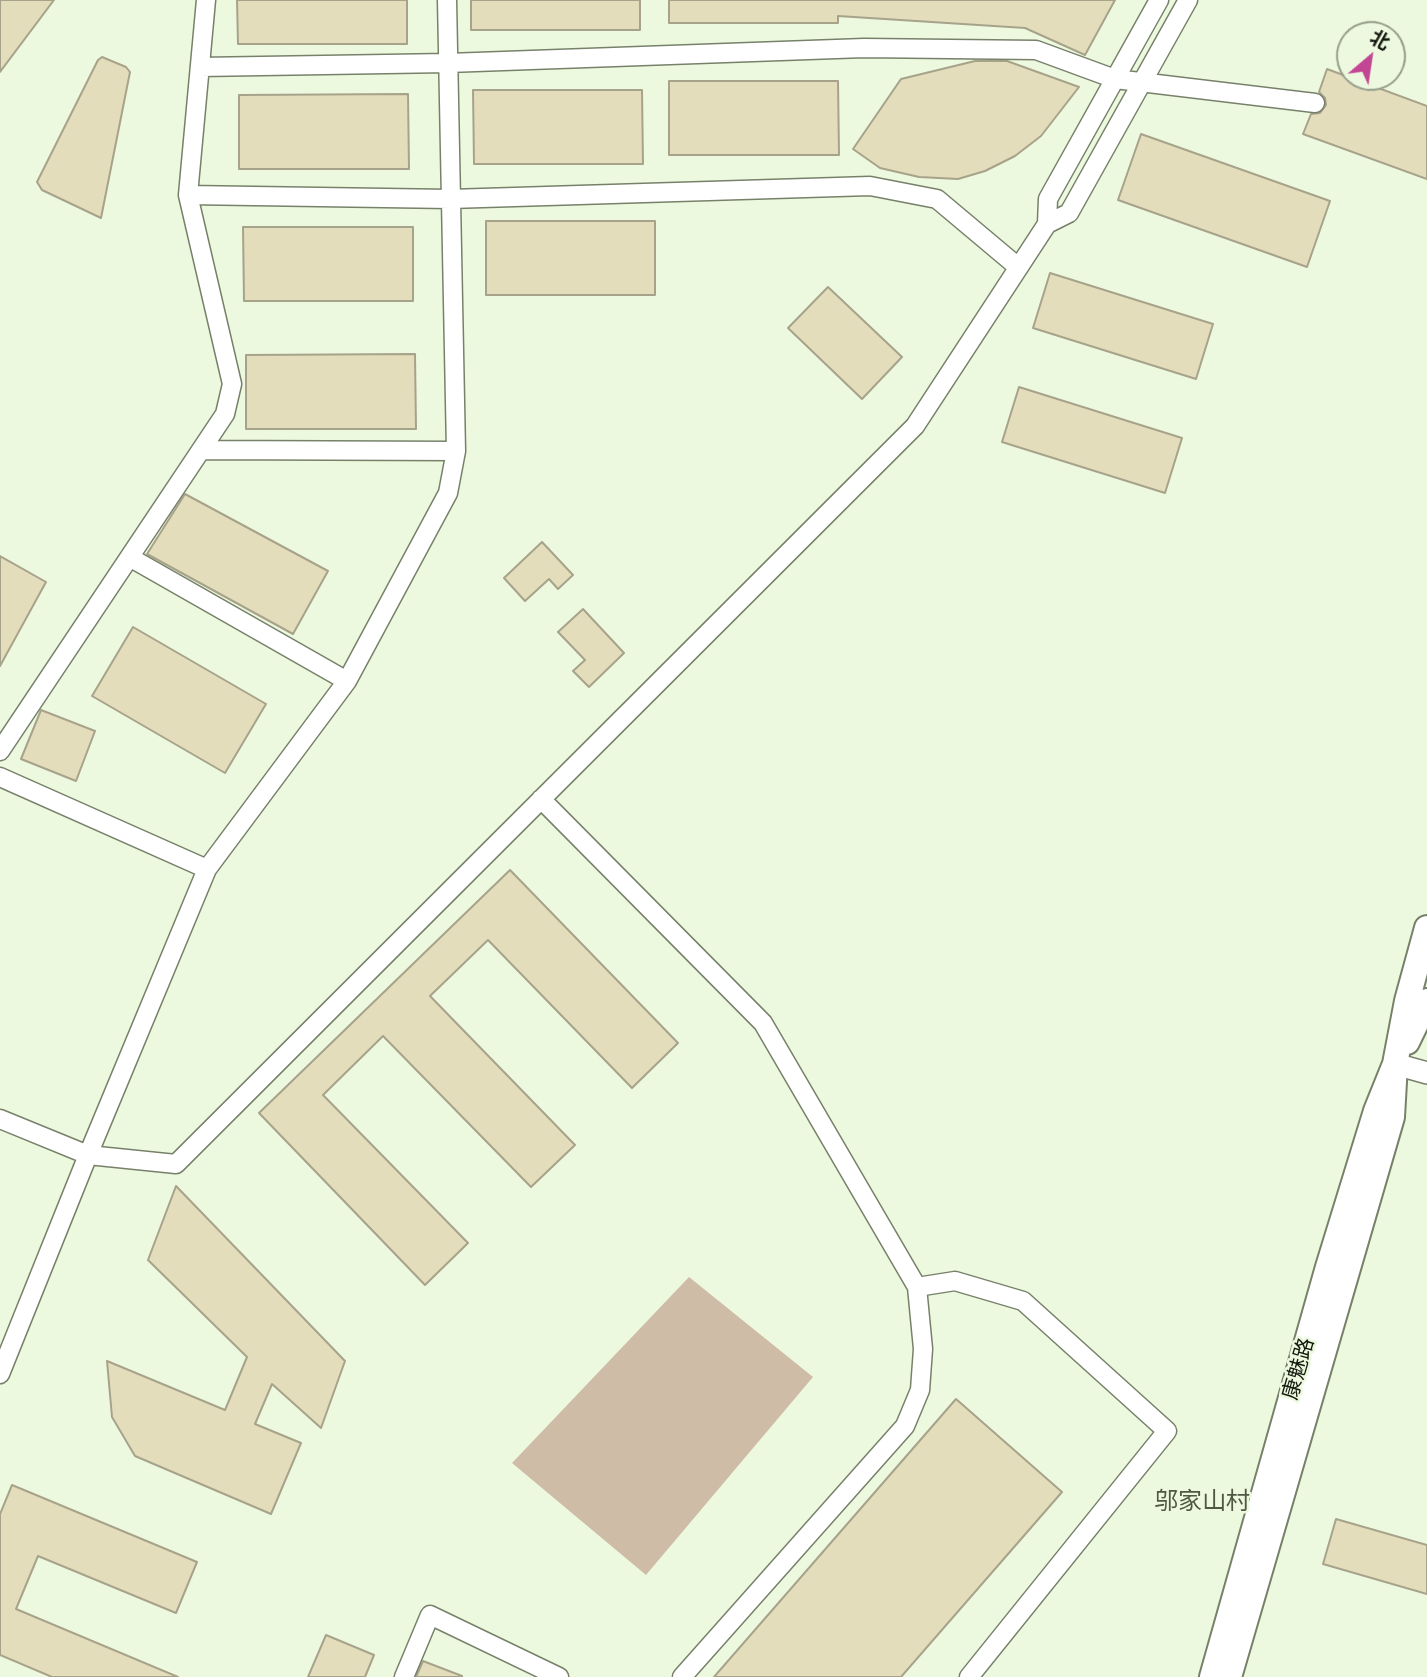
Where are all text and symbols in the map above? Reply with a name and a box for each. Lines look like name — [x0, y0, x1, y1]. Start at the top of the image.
north arrow — [1336, 21, 1406, 91]
text: 北 — [1366, 24, 1394, 54]
street label: 康魅路 — [1278, 1335, 1320, 1403]
district label: 邬家山村 — [1154, 1488, 1250, 1516]

